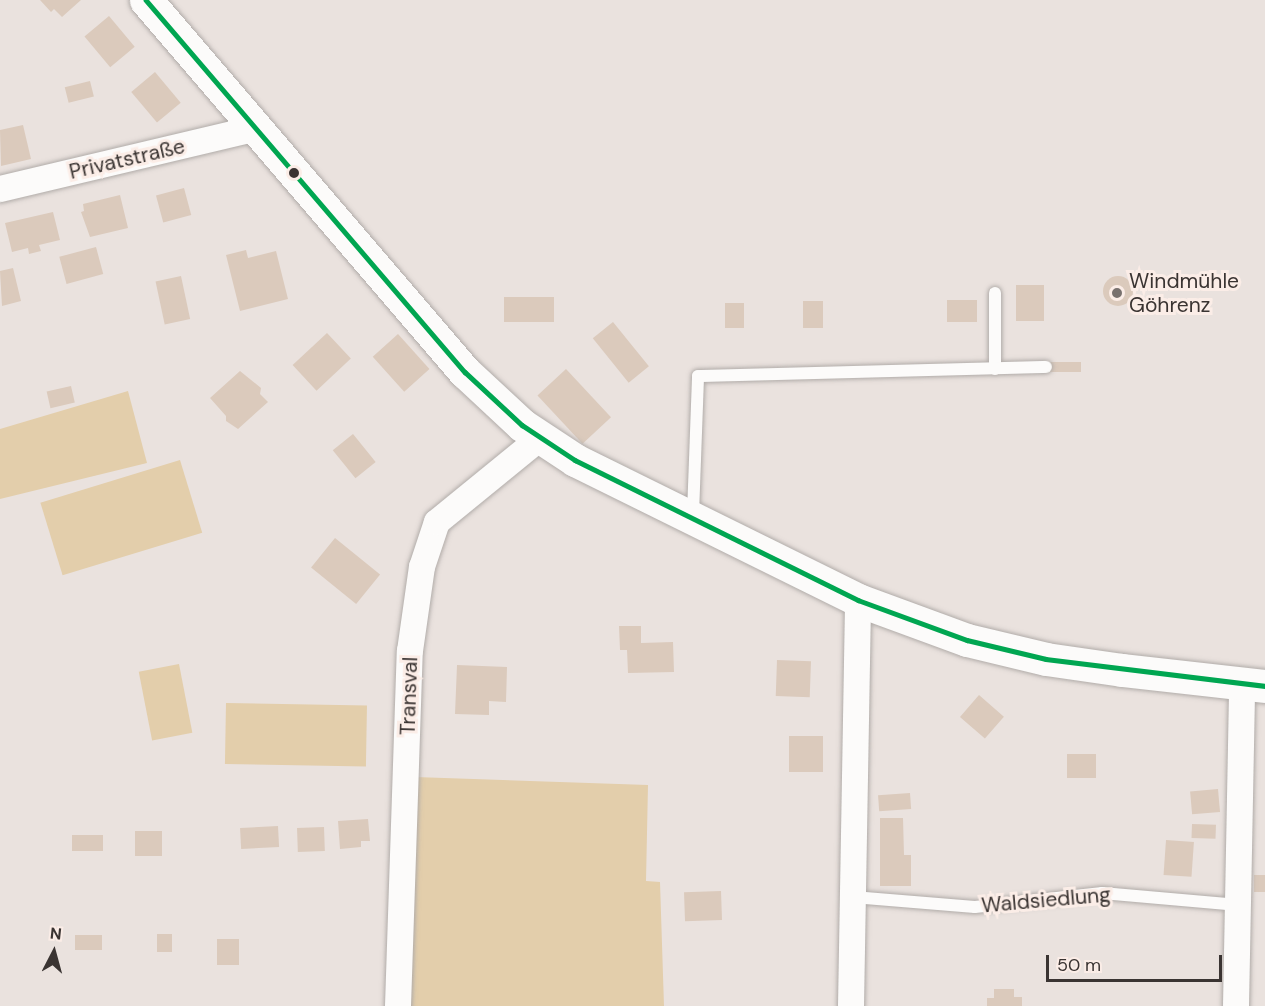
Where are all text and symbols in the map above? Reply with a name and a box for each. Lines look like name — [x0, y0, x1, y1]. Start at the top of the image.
street label: Privatstraße — [67, 133, 187, 185]
unlabelled marker — [288, 167, 300, 179]
place label: Windmühle Göhrenz — [1129, 268, 1239, 318]
marker: Windmühle Göhrenz — [1110, 286, 1124, 300]
street label: Transval — [395, 656, 423, 736]
street label: Waldsiedlung — [980, 882, 1112, 918]
north arrow — [24, 922, 84, 982]
text: N — [49, 923, 63, 945]
scale bar — [1049, 943, 1224, 981]
text: 50 m — [1057, 953, 1101, 977]

